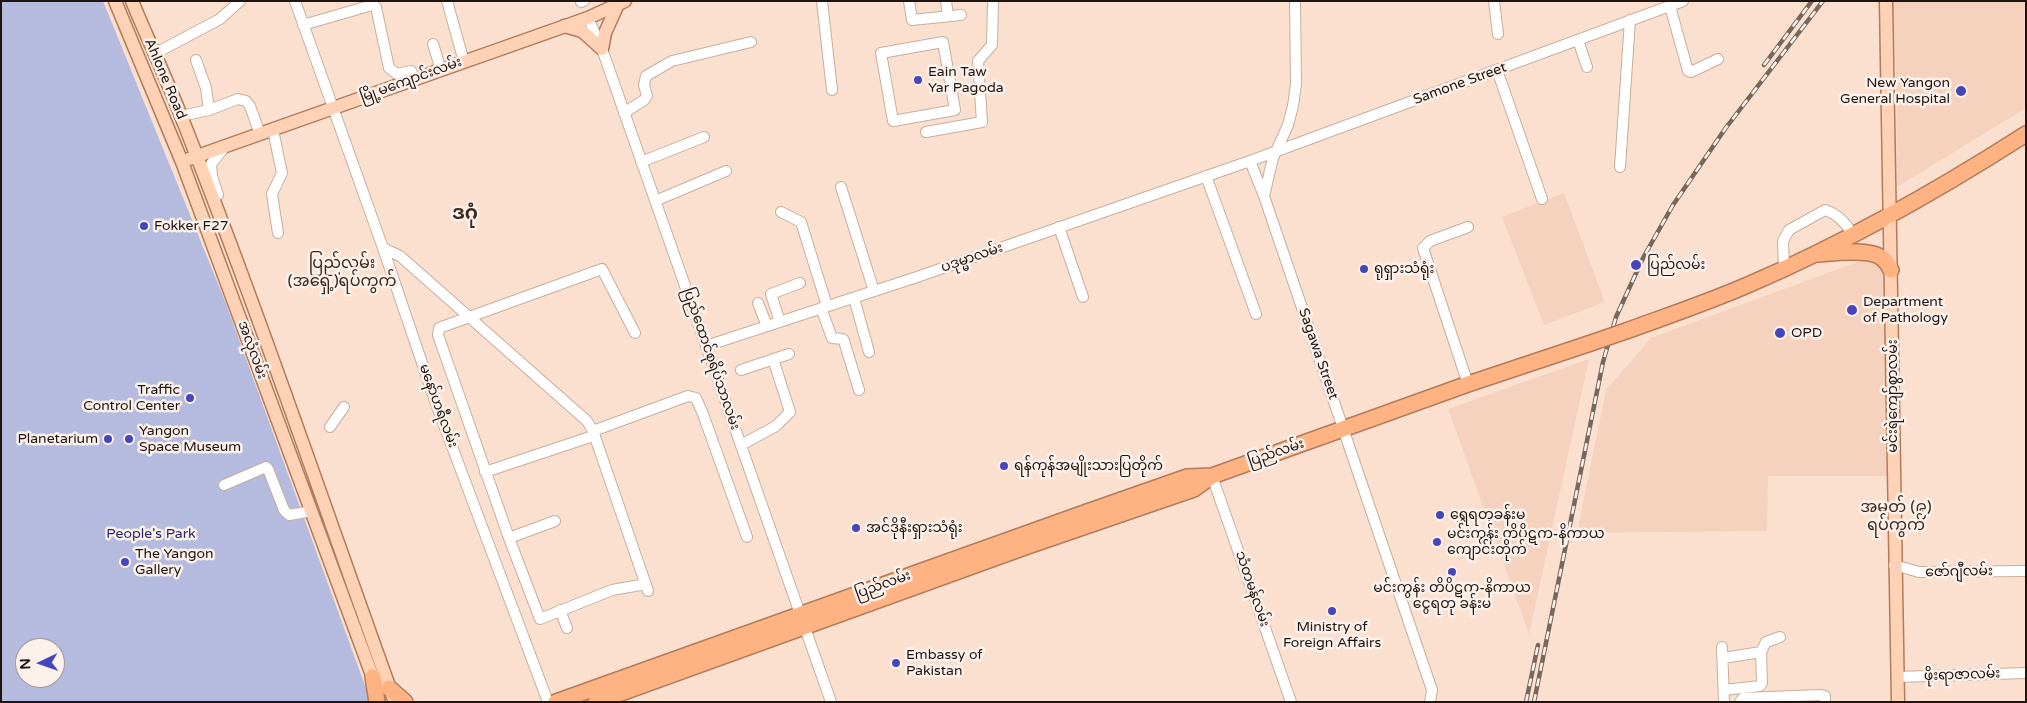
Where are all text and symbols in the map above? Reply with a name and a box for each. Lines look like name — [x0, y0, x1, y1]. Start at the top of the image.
street label: Ahlone Road — [140, 36, 190, 122]
street label: မြို့မကျောင်းလမ်း — [358, 54, 464, 106]
street label: Samone Street — [1411, 59, 1509, 109]
place label: Eain Taw Yar Pagoda — [928, 64, 1004, 96]
marker: Eain Taw Yar Pagoda — [912, 74, 924, 86]
place label: New Yangon General Hospital — [1840, 75, 1950, 108]
marker: New Yangon General Hospital — [1954, 84, 1968, 98]
district label: ဒဂုံ — [452, 203, 478, 225]
place label: Fokker F27 — [154, 218, 229, 234]
marker: Fokker F27 — [138, 220, 150, 232]
street label: ပဒုမ္မာလမ်း — [939, 240, 1005, 276]
district label: ပြည်လမ်း (အရှေ့)ရပ်ကွက် — [288, 254, 396, 292]
place label: ပြည်လမ်း — [1647, 257, 1705, 273]
marker: ပြည်လမ်း — [1629, 258, 1643, 272]
place label: ရုရှားသံရုံး — [1374, 261, 1434, 277]
marker: ရုရှားသံရုံး — [1358, 263, 1370, 275]
street label: ပြည်ထောင်စုရိပ်သာလမ်း — [679, 286, 743, 432]
place label: Department of Pathology — [1863, 294, 1948, 326]
marker: Department of Pathology — [1845, 303, 1859, 317]
street label: Sagawa Street — [1294, 306, 1342, 402]
street label: အလုံလမ်း — [234, 319, 270, 381]
place label: OPD — [1791, 325, 1822, 341]
marker: OPD — [1773, 326, 1787, 340]
street label: မင်းရဲကျော်စွာလမ်း — [1885, 339, 1901, 453]
street label: မနော်ဟရီလမ်း — [415, 362, 461, 450]
place label: Traffic Control Center — [83, 382, 180, 414]
marker: Traffic Control Center — [184, 392, 196, 404]
place label: Yangon Space Museum — [139, 423, 241, 456]
place label: Planetarium — [17, 431, 98, 447]
marker: Planetarium — [102, 433, 114, 445]
marker: Yangon Space Museum — [123, 433, 135, 445]
street label: ပြည်လမ်း — [1246, 436, 1306, 470]
place label: ရန်ကုန်အမျိုးသားပြတိုက် — [1014, 458, 1163, 474]
marker: ရန်ကုန်အမျိုးသားပြတိုက် — [998, 460, 1010, 472]
district label: အမှတ် (၉) ရပ်ကွက် — [1860, 498, 1932, 536]
place label: ရွှေရတုခန်းမ — [1450, 507, 1525, 523]
marker: ရွှေရတုခန်းမ — [1434, 509, 1446, 521]
place label: အင်ဒိုနီးရှားသံရုံး — [866, 520, 963, 536]
marker: အင်ဒိုနီးရှားသံရုံး — [850, 522, 862, 534]
park label: People's Park — [106, 526, 196, 542]
place label: မင်းကွန်း တိပိဋက-နိကာယ ကျောင်းတိုက် — [1447, 526, 1604, 558]
marker: မင်းကွန်း တိပိဋက-နိကာယ ကျောင်းတိုက် — [1431, 536, 1443, 548]
place label: The Yangon Gallery — [135, 546, 214, 578]
street label: သံတမန်လမ်း — [1231, 549, 1273, 629]
marker: The Yangon Gallery — [119, 556, 131, 568]
street label: ဇော်ဂျီလမ်း — [1925, 563, 1993, 581]
marker: မင်းကွန်း တိပိဋက-နိကာယ ငွေရတု ခန်းမ — [1446, 566, 1458, 578]
street label: ပြည်လမ်း — [853, 567, 913, 603]
place label: မင်းကွန်း တိပိဋက-နိကာယ ငွေရတု ခန်းမ — [1373, 580, 1531, 612]
marker: Ministry of Foreign Affairs — [1326, 605, 1338, 617]
place label: Ministry of Foreign Affairs — [1283, 619, 1381, 652]
north arrow — [15, 638, 65, 688]
place label: Embassy of Pakistan — [906, 647, 983, 680]
marker: Embassy of Pakistan — [890, 657, 902, 669]
text: N — [17, 658, 34, 670]
street label: ဖိုးရာဇာလမ်း — [1924, 665, 2000, 685]

